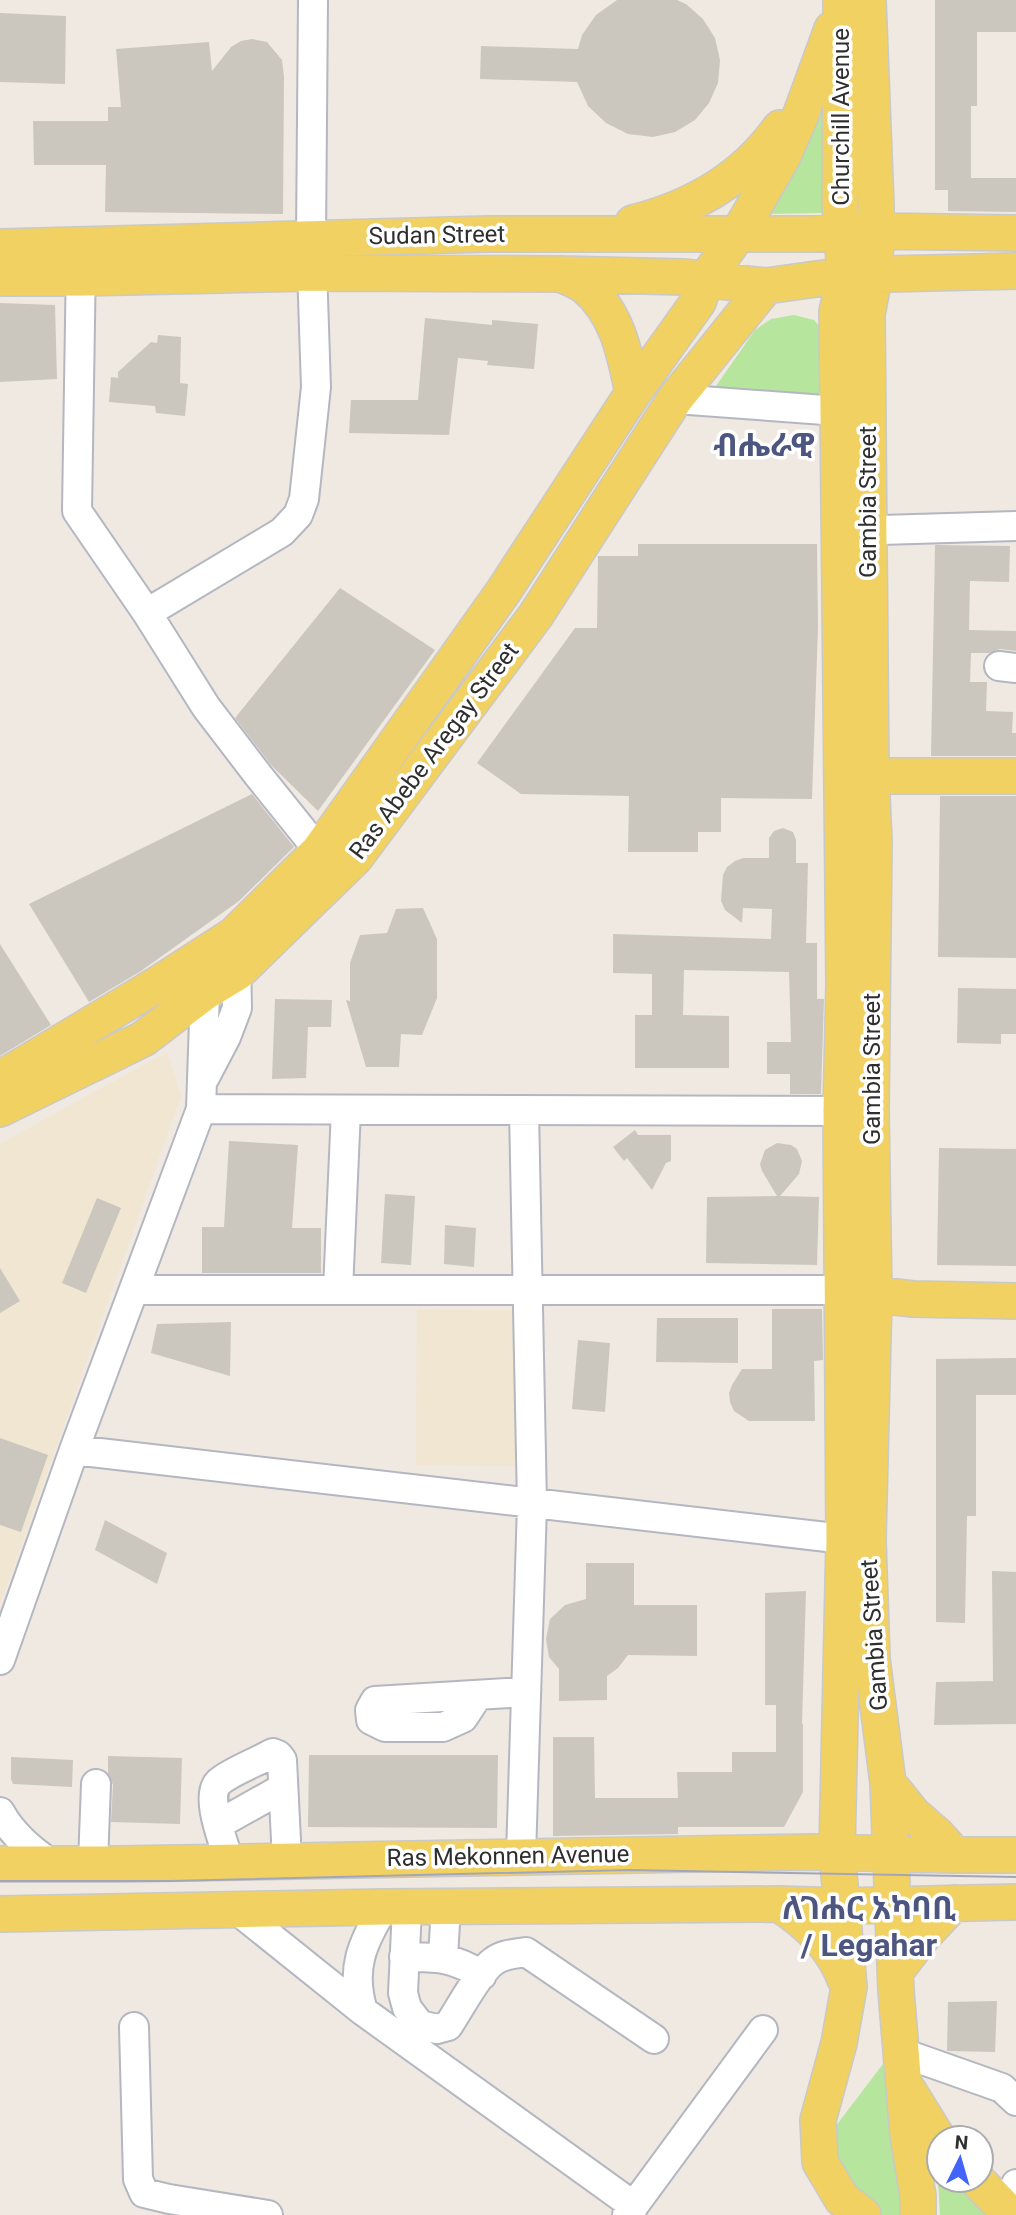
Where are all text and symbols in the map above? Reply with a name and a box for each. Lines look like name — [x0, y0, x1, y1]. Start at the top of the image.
street label: Churchill Avenue — [827, 28, 855, 206]
street label: Sudan Street — [368, 220, 506, 250]
district label: ብሔራዊ — [713, 426, 815, 464]
street label: Gambia Street — [854, 426, 882, 578]
street label: Ras Abebe Aregay Street — [344, 637, 525, 865]
street label: Gambia Street — [858, 993, 886, 1145]
street label: Gambia Street — [855, 1558, 893, 1712]
street label: Ras Mekonnen Avenue — [386, 1840, 630, 1872]
district label: ለገሐር አካባቢ / Legahar — [782, 1889, 956, 1964]
north arrow — [925, 2124, 995, 2194]
text: N — [954, 2131, 969, 2155]

